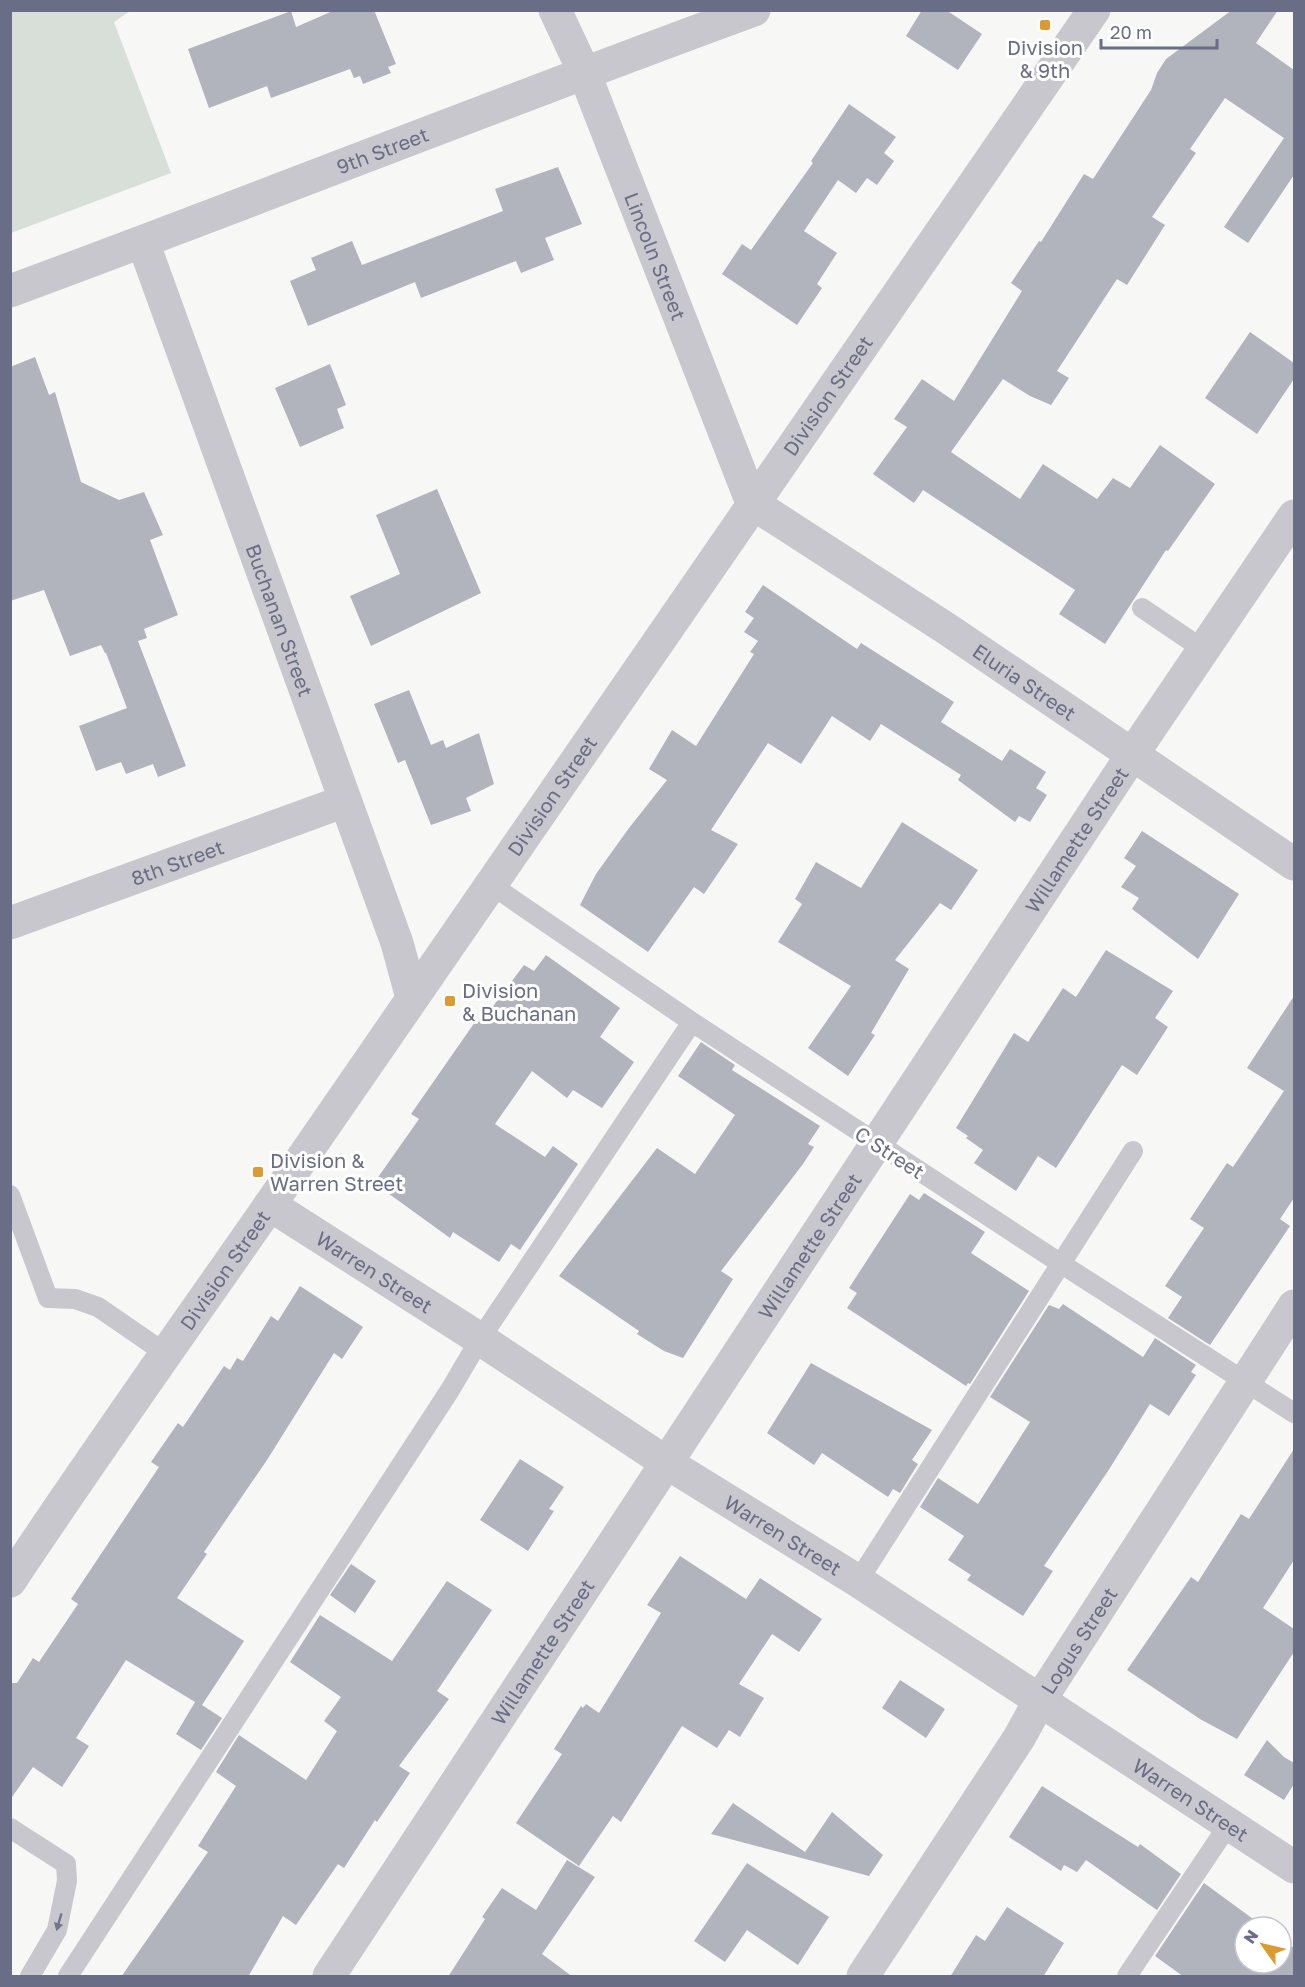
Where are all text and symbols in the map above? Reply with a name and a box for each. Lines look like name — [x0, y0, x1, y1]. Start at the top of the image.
scale bar — [1101, 12, 1216, 50]
marker: Division & 9th — [1038, 18, 1052, 32]
text: 20 m — [1110, 21, 1152, 43]
place label: Division & 9th — [1007, 35, 1083, 82]
street label: 9th Street — [333, 122, 432, 179]
street label: Lincoln Street — [620, 189, 691, 323]
street label: Division Street — [777, 331, 877, 460]
street label: Buchanan Street — [241, 541, 319, 699]
street label: Eluria Street — [969, 638, 1081, 725]
street label: Division Street — [502, 731, 601, 860]
street label: Willamette Street — [1020, 762, 1133, 917]
street label: 8th Street — [128, 834, 227, 890]
place label: Division & Buchanan — [462, 978, 576, 1025]
marker: Division & Buchanan — [443, 994, 457, 1008]
street label: C Street — [851, 1121, 929, 1183]
place label: Division & Warren Street — [270, 1148, 403, 1195]
marker: Division & Warren Street — [251, 1165, 265, 1179]
street label: Willamette Street — [753, 1168, 866, 1323]
street label: Division Street — [174, 1205, 275, 1334]
street label: Warren Street — [312, 1226, 437, 1318]
street label: Warren Street — [720, 1490, 846, 1580]
street label: Willamette Street — [486, 1574, 599, 1729]
street label: Logus Street — [1035, 1582, 1122, 1698]
street label: Warren Street — [1128, 1753, 1253, 1846]
one-way arrow — [54, 1913, 63, 1931]
north arrow — [1233, 1915, 1293, 1975]
text: N — [1239, 1926, 1262, 1947]

